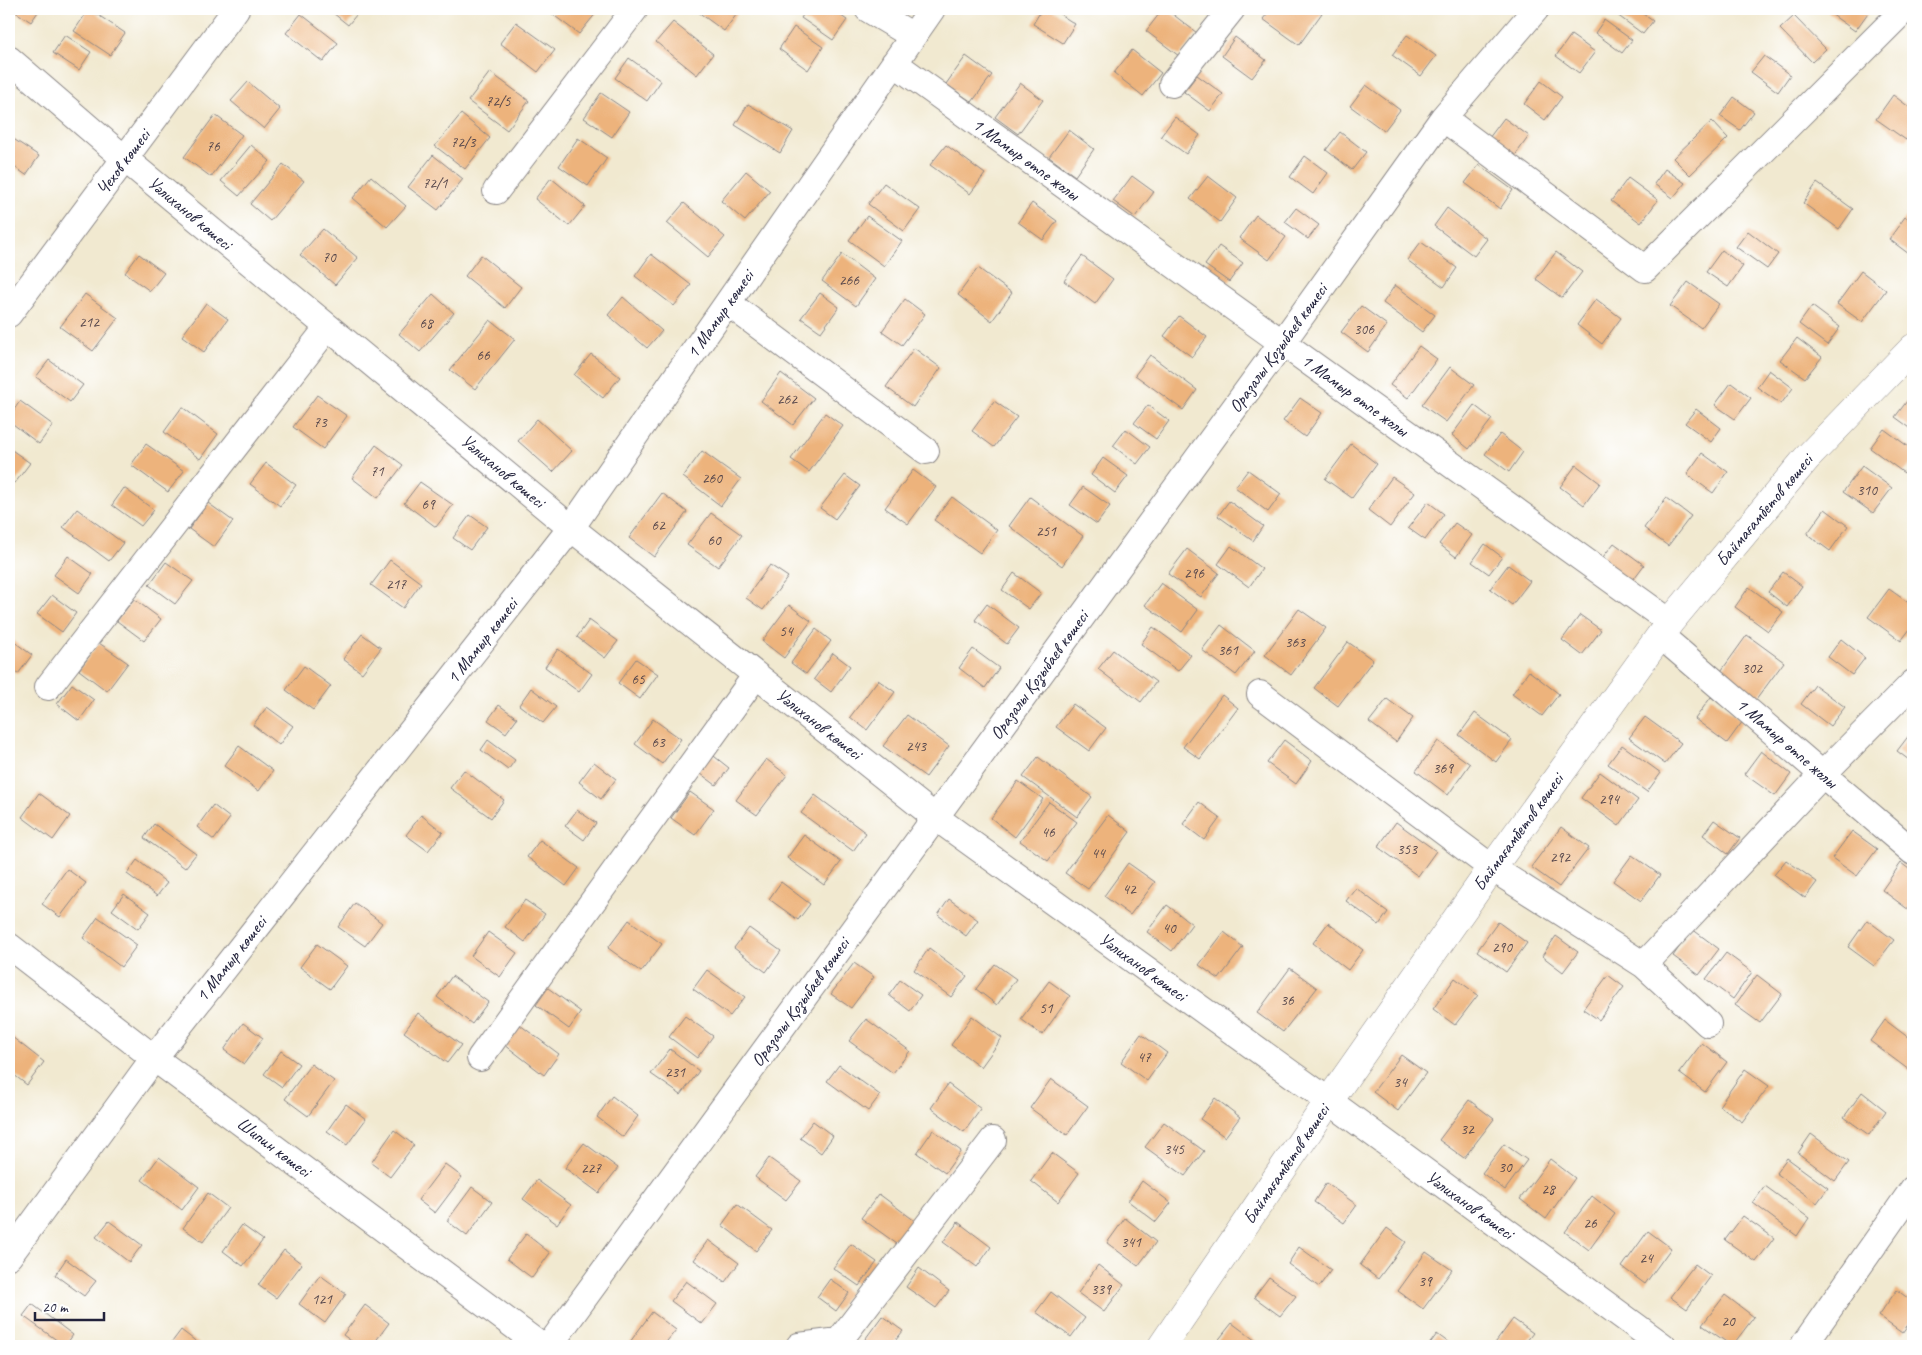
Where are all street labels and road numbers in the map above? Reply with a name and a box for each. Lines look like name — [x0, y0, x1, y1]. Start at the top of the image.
street label: 1 Мамыр өтпе жолы — [968, 113, 1085, 206]
street label: Чехов көшесі — [91, 123, 156, 199]
street label: Уәлиханов көшесі — [144, 172, 238, 256]
street label: 1 Мамыр көшесі — [682, 264, 760, 362]
street label: Оразалы Қозыбаев көшесі — [1224, 277, 1334, 417]
street label: 1 Мамыр өтпе жолы — [1297, 349, 1414, 442]
street label: Уәлиханов көшесі — [457, 430, 551, 514]
street label: Баймағамбетов көшесі — [1711, 447, 1819, 571]
street label: 1 Мамыр көшесі — [442, 592, 524, 688]
street label: Оразалы Қозыбаев көшесі — [985, 604, 1095, 744]
street label: Уәлиханов көшесі — [772, 684, 868, 766]
street label: 1 Мамыр өтпе жолы — [1732, 693, 1843, 794]
street label: Баймағамбетов көшесі — [1468, 767, 1569, 895]
street label: 1 Мамыр көшесі — [191, 910, 273, 1006]
street label: Уәлиханов көшесі — [1095, 928, 1193, 1008]
street label: Оразалы Қозыбаев көшесі — [746, 931, 856, 1071]
street label: Баймағамбетов көшесі — [1238, 1098, 1336, 1228]
street label: Шипин көшесі — [233, 1112, 317, 1183]
street label: Уәлиханов көшесі — [1422, 1166, 1520, 1246]

